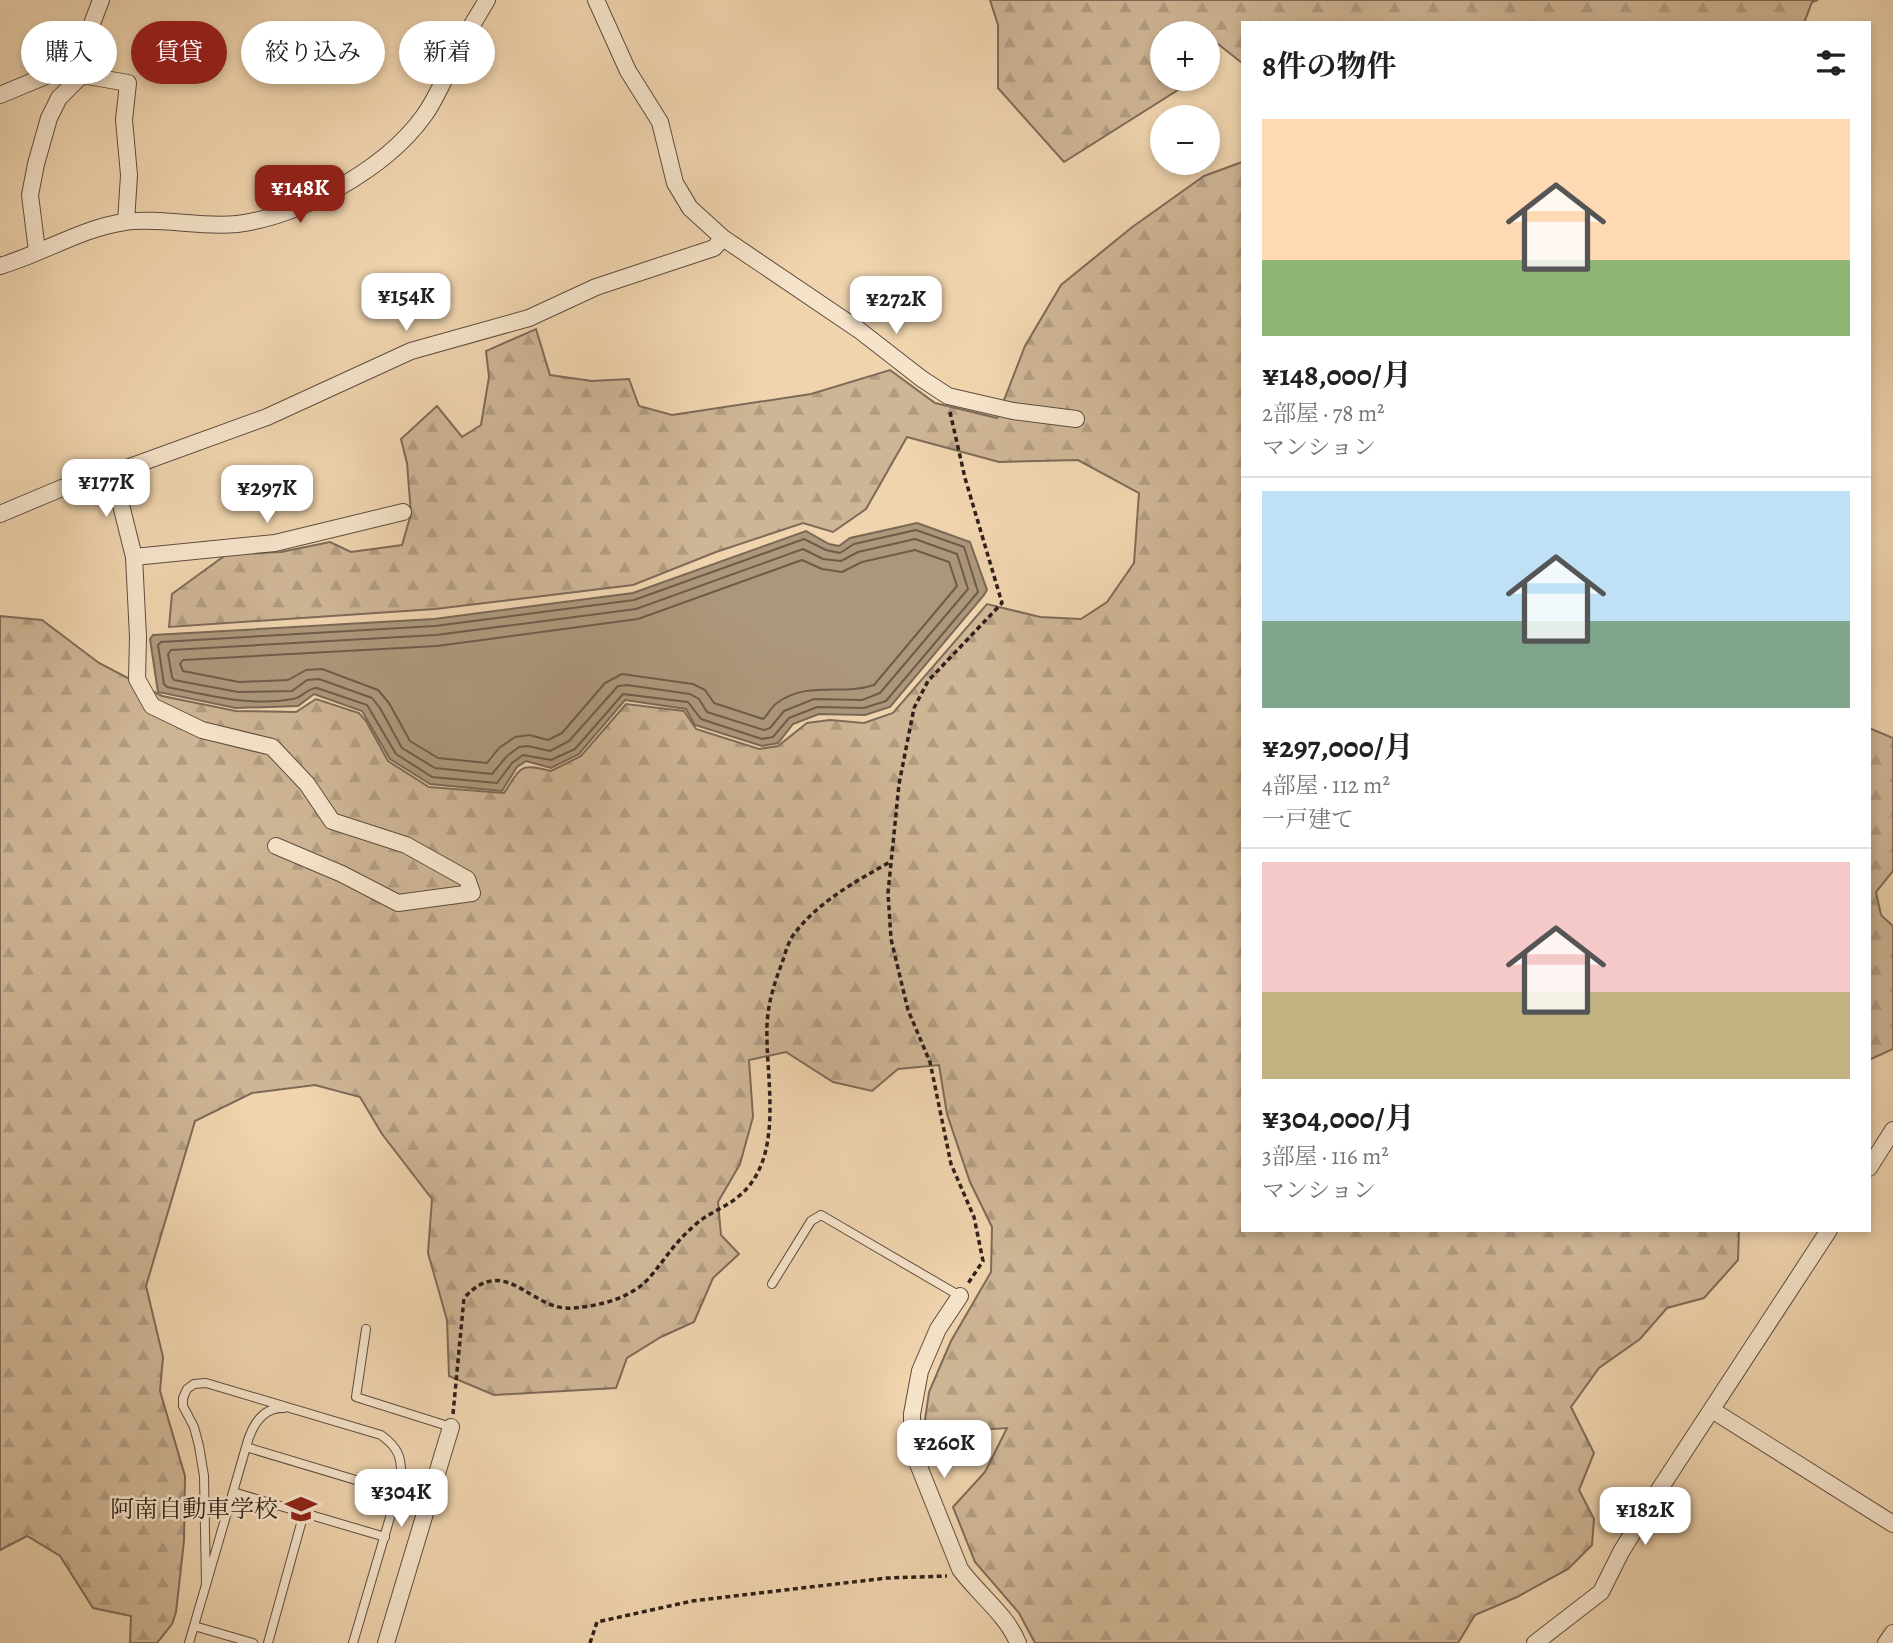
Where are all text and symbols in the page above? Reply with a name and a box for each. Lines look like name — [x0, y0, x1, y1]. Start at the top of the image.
chip: 購入 — [21, 21, 117, 84]
chip: 賃貸 — [131, 21, 227, 84]
chip: 絞り込み — [241, 21, 385, 84]
chip: 新着 — [399, 21, 495, 84]
map controls — [1150, 21, 1220, 175]
button: + — [1150, 21, 1220, 91]
icon: filters — [1812, 44, 1850, 82]
text: 8件の物件 — [1262, 46, 1396, 86]
button: − — [1150, 105, 1220, 175]
icon: home — [1493, 164, 1619, 290]
pin: ¥148K — [251, 166, 349, 225]
text: ¥148K — [271, 172, 329, 203]
pin: ¥154K — [357, 274, 455, 333]
pin: ¥272K — [847, 276, 945, 336]
text: ¥154K — [377, 280, 435, 311]
text: ¥272K — [866, 283, 926, 314]
text: ¥148,000/月 — [1262, 355, 1412, 395]
text: 2部屋 · 78 m² — [1262, 398, 1385, 429]
text: マンション — [1262, 432, 1376, 463]
pin: ¥177K — [57, 460, 155, 519]
text: ¥177K — [78, 466, 134, 497]
pin: ¥297K — [218, 466, 316, 525]
text: ¥297K — [237, 472, 297, 503]
icon: home — [1493, 536, 1619, 662]
text: ¥297,000/月 — [1262, 727, 1414, 767]
text: 4部屋 · 112 m² — [1262, 770, 1390, 801]
text: 一戸建て — [1262, 804, 1354, 835]
icon: home — [1493, 907, 1619, 1033]
text: ¥304,000/月 — [1262, 1098, 1415, 1138]
text: 3部屋 · 116 m² — [1262, 1141, 1389, 1172]
text: マンション — [1262, 1175, 1376, 1206]
pin: ¥260K — [895, 1420, 993, 1480]
text: ¥260K — [913, 1427, 975, 1458]
pin: ¥304K — [352, 1470, 450, 1529]
text: ¥304K — [371, 1476, 431, 1507]
pin: ¥182K — [1596, 1488, 1694, 1547]
school or university icon: 阿南自動車学校 — [284, 1492, 318, 1526]
place label: 阿南自動車学校 — [110, 1493, 278, 1525]
text: ¥182K — [1616, 1494, 1674, 1525]

